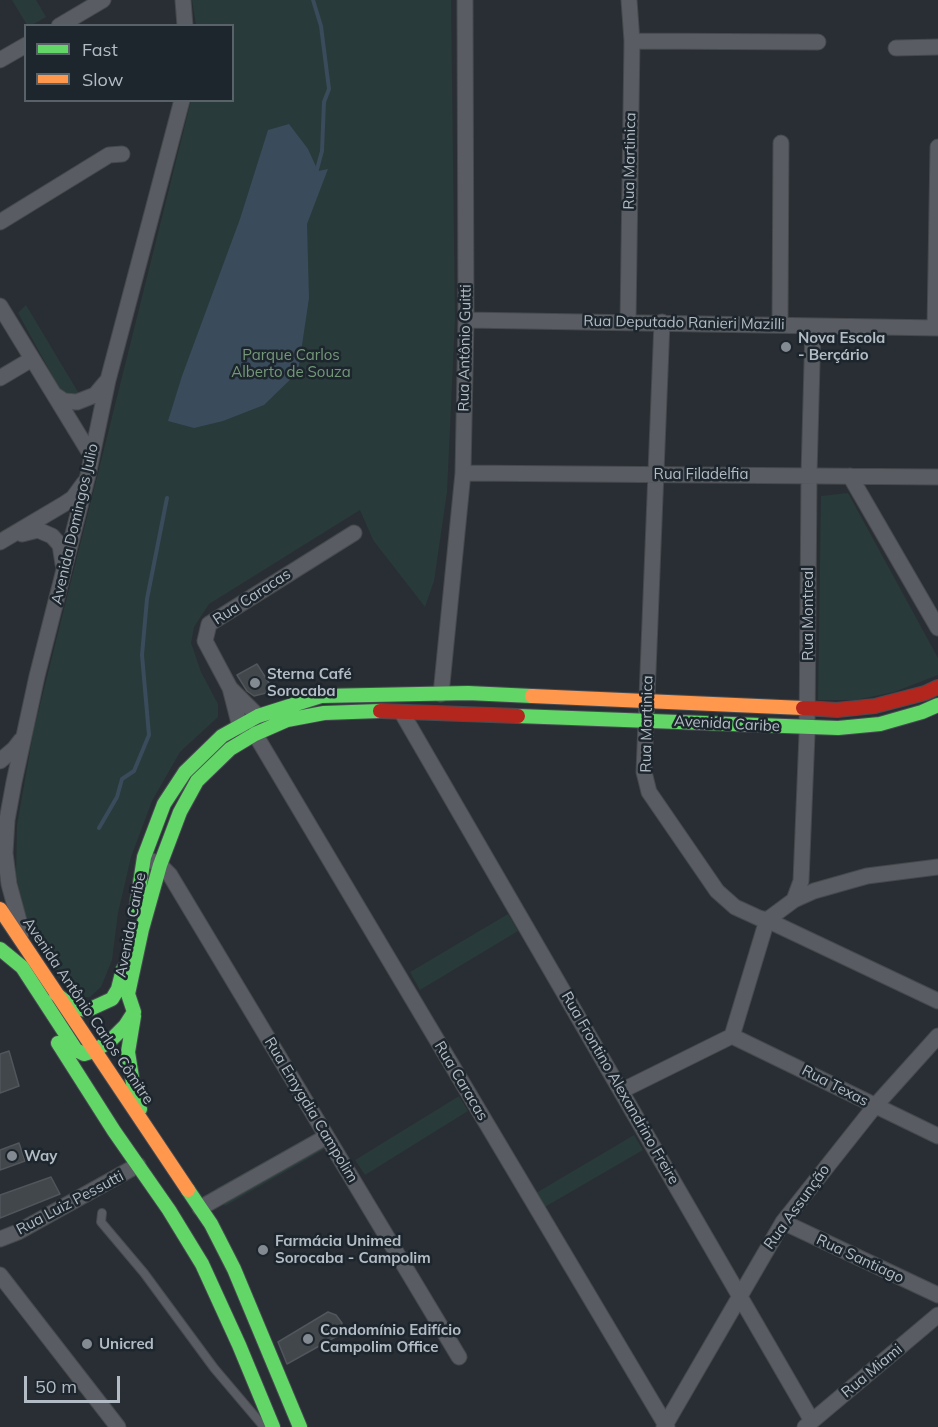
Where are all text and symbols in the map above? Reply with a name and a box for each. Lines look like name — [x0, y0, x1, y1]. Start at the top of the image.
legend — [24, 24, 234, 102]
text: Fast — [82, 38, 118, 61]
text: Slow — [82, 68, 123, 91]
street label: Rua Martinica — [620, 112, 640, 210]
street label: Rua Antônio Guitti — [455, 284, 475, 412]
street label: Rua Deputado Ranieri Mazilli — [583, 312, 785, 334]
place label: Nova Escola - Berçário — [798, 329, 885, 364]
marker: Nova Escola - Berçário — [779, 340, 793, 354]
park label: Parque Carlos Alberto de Souza — [231, 346, 351, 381]
street label: Avenida Domingos Julio — [48, 442, 102, 606]
street label: Rua Filadelfia — [654, 465, 748, 483]
street label: Rua Caracas — [210, 565, 294, 629]
street label: Rua Montreal — [799, 567, 817, 661]
place label: Sterna Café Sorocaba — [267, 665, 352, 700]
street label: Rua Martinica — [637, 675, 657, 773]
marker: Sterna Café Sorocaba — [248, 676, 262, 690]
street label: Avenida Caribe — [674, 712, 780, 736]
street label: Avenida Caribe — [112, 871, 150, 979]
street label: Avenida Antônio Carlos Cômitre — [19, 914, 157, 1108]
street label: Rua Frontino Alexandrino Freire — [557, 988, 683, 1188]
street label: Rua Emygdia Campolim — [260, 1034, 362, 1186]
street label: Rua Caracas — [430, 1038, 492, 1124]
street label: Rua Texas — [799, 1062, 871, 1110]
place label: Way — [24, 1147, 57, 1165]
marker: Way — [5, 1149, 19, 1163]
street label: Rua Assunção — [760, 1161, 834, 1253]
street label: Rua Luiz Pessutti — [13, 1167, 127, 1239]
street label: Rua Santiago — [813, 1231, 907, 1287]
place label: Farmácia Unimed Sorocaba - Campolim — [275, 1232, 431, 1267]
marker: Farmácia Unimed Sorocaba - Campolim — [256, 1243, 270, 1257]
place label: Condomínio Edifício Campolim Office — [320, 1321, 461, 1356]
marker: Condomínio Edifício Campolim Office — [301, 1332, 315, 1346]
place label: Unicred — [99, 1335, 154, 1353]
marker: Unicred — [80, 1337, 94, 1351]
street label: Rua Miami — [838, 1340, 906, 1402]
scale bar — [27, 1364, 123, 1402]
text: 50 m — [35, 1375, 77, 1398]

